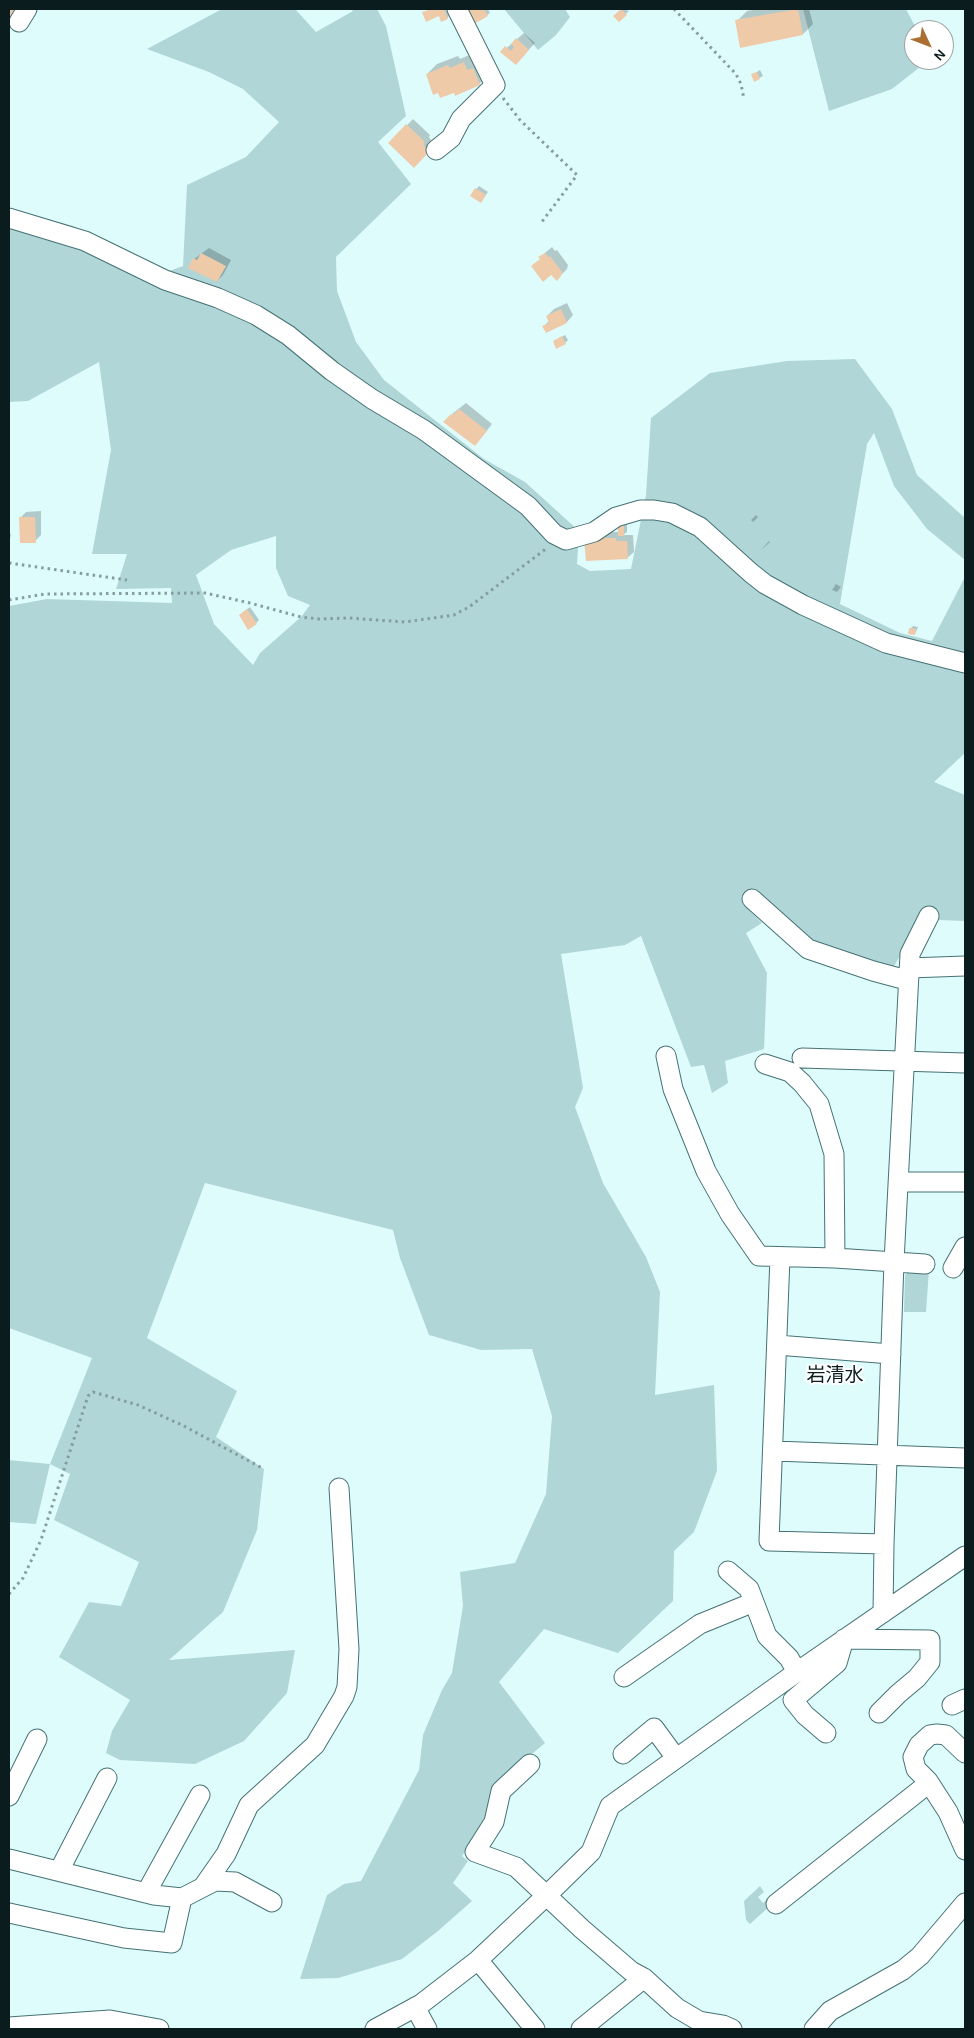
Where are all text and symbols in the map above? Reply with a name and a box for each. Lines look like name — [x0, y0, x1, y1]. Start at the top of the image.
north arrow — [904, 20, 954, 70]
text: N — [930, 45, 949, 64]
district label: 岩清水 — [807, 1365, 863, 1387]

